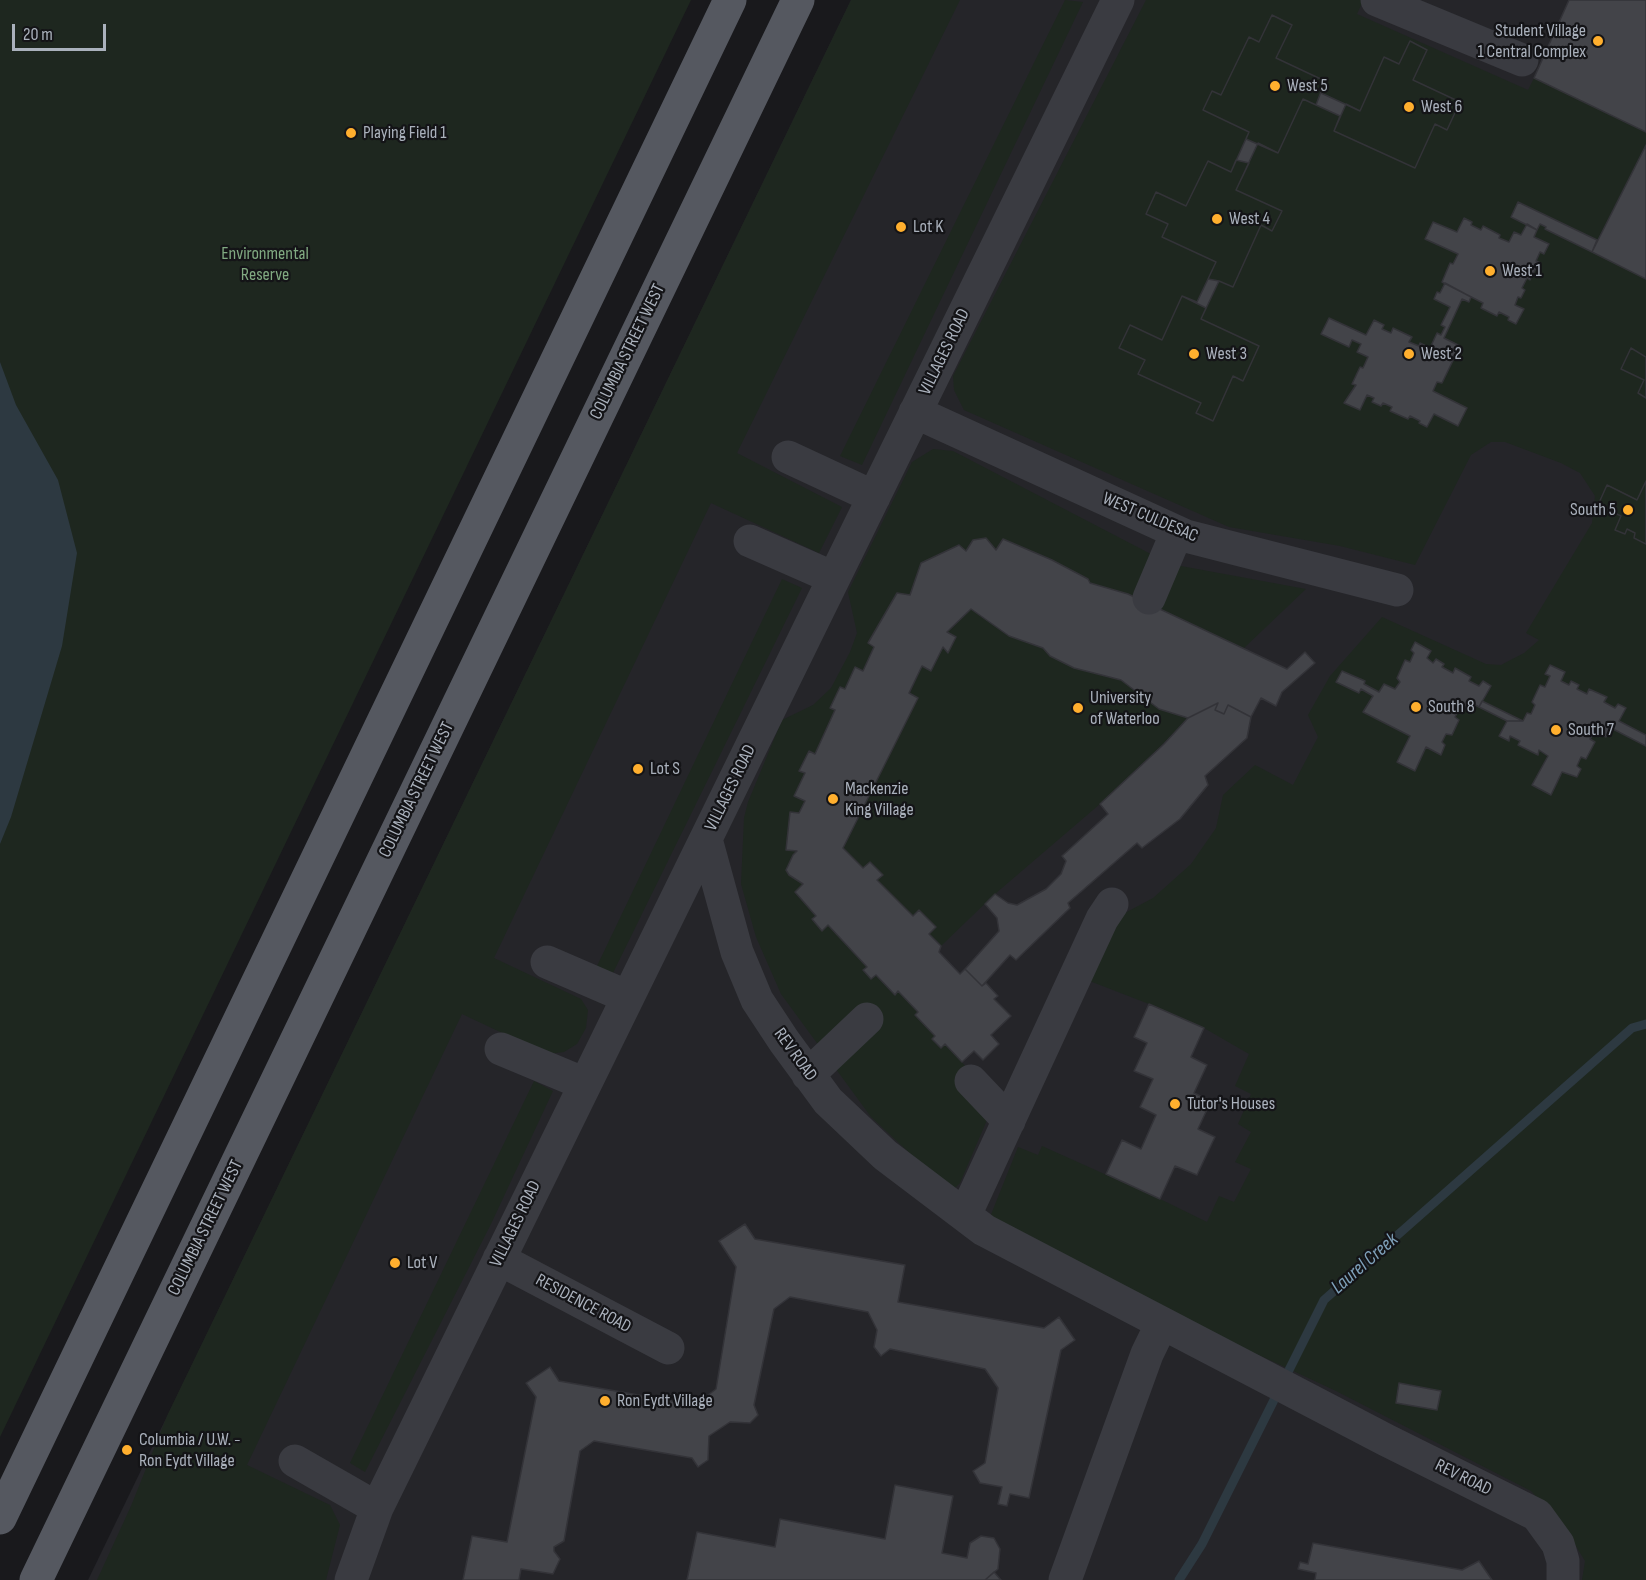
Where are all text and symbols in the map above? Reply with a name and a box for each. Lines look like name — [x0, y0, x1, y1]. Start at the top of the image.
scale bar — [15, 12, 110, 50]
place label: Student Village 1 Central Complex — [1477, 20, 1586, 63]
text: 20 m — [23, 24, 53, 45]
marker: Student Village 1 Central Complex — [1591, 34, 1605, 48]
place label: West 5 — [1287, 75, 1328, 97]
marker: West 5 — [1268, 79, 1282, 93]
place label: West 6 — [1421, 96, 1462, 118]
marker: West 6 — [1402, 100, 1416, 114]
place label: Playing Field 1 — [363, 122, 446, 144]
marker: Playing Field 1 — [344, 126, 358, 140]
place label: West 4 — [1229, 208, 1270, 230]
marker: West 4 — [1210, 212, 1224, 226]
place label: Lot K — [913, 216, 943, 238]
marker: Lot K — [894, 220, 908, 234]
park label: Environmental Reserve — [221, 243, 309, 286]
place label: West 1 — [1502, 260, 1542, 282]
marker: West 1 — [1483, 264, 1497, 278]
street label: COLUMBIA STREET WEST — [586, 281, 670, 423]
street label: VILLAGES ROAD — [915, 305, 975, 399]
place label: West 3 — [1206, 343, 1247, 365]
place label: West 2 — [1421, 343, 1462, 365]
marker: West 3 — [1187, 347, 1201, 361]
marker: West 2 — [1402, 347, 1416, 361]
street label: WEST CULDESAC — [1099, 488, 1201, 548]
place label: South 5 — [1570, 499, 1616, 521]
marker: South 5 — [1621, 503, 1635, 517]
place label: University of Waterloo — [1090, 687, 1160, 730]
place label: South 8 — [1428, 696, 1475, 718]
marker: South 8 — [1409, 700, 1423, 714]
marker: University of Waterloo — [1071, 701, 1085, 715]
street label: COLUMBIA STREET WEST — [375, 719, 459, 861]
place label: South 7 — [1568, 719, 1614, 741]
marker: South 7 — [1549, 723, 1563, 737]
street label: VILLAGES ROAD — [701, 741, 761, 835]
place label: Lot S — [650, 758, 680, 780]
marker: Lot S — [631, 762, 645, 776]
place label: Mackenzie King Village — [845, 778, 914, 820]
marker: Mackenzie King Village — [826, 792, 840, 806]
street label: REV ROAD — [769, 1024, 821, 1086]
place label: Tutor's Houses — [1187, 1093, 1275, 1115]
marker: Tutor's Houses — [1168, 1097, 1182, 1111]
street label: COLUMBIA STREET WEST — [164, 1157, 248, 1299]
street label: VILLAGES ROAD — [486, 1177, 546, 1271]
water label: Laurel Creek — [1327, 1228, 1403, 1300]
place label: Lot V — [407, 1252, 437, 1274]
marker: Lot V — [388, 1256, 402, 1270]
street label: RESIDENCE ROAD — [532, 1270, 634, 1338]
place label: Ron Eydt Village — [617, 1390, 713, 1412]
marker: Ron Eydt Village — [598, 1394, 612, 1408]
place label: Columbia / U.W. - Ron Eydt Village — [139, 1429, 241, 1472]
marker: Columbia / U.W. - Ron Eydt Village — [120, 1443, 134, 1457]
street label: REV ROAD — [1431, 1455, 1495, 1501]

